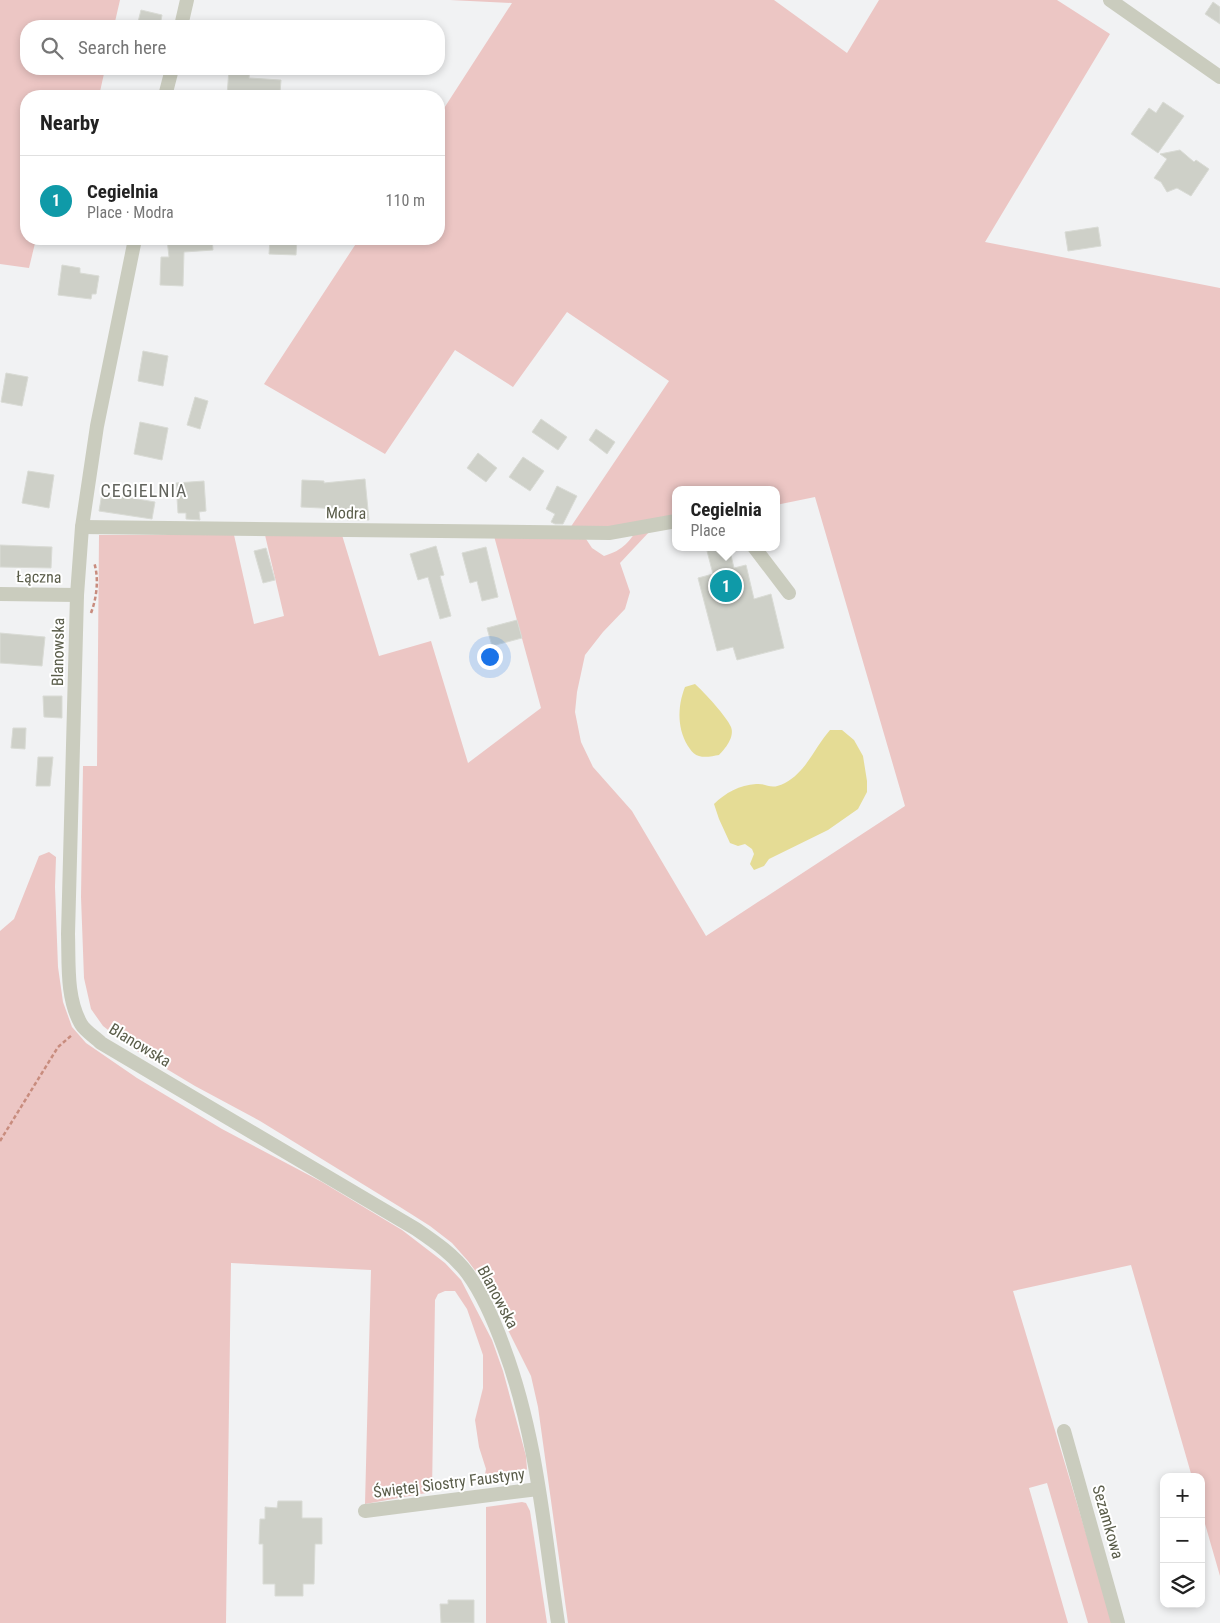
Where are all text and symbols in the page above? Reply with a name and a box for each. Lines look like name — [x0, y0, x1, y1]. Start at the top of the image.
search box — [20, 20, 445, 75]
icon: search — [38, 34, 66, 62]
text: Search here — [78, 36, 166, 59]
text: Nearby — [40, 111, 99, 135]
text: Cegielnia — [87, 180, 158, 203]
text: 1 — [52, 191, 60, 210]
text: 110 m — [386, 191, 425, 210]
text: Place · Modra — [87, 203, 174, 222]
district label: CEGIELNIA — [101, 480, 188, 501]
popup — [672, 486, 780, 551]
text: Cegielnia — [690, 498, 762, 521]
street label: Modra — [326, 503, 366, 523]
text: Place — [690, 521, 725, 540]
street label: Łączna — [16, 567, 62, 587]
pin: 1 — [710, 567, 742, 605]
street label: Blanowska — [48, 618, 68, 686]
your location — [477, 644, 503, 670]
street label: Blanowska — [106, 1019, 174, 1071]
street label: Blanowska — [474, 1262, 522, 1332]
street label: Świętej Siostry Faustyny — [372, 1464, 526, 1502]
map controls — [1160, 1473, 1205, 1608]
button: + — [1160, 1473, 1205, 1518]
street label: Sezamkowa — [1088, 1483, 1128, 1561]
button: − — [1160, 1518, 1205, 1563]
button: layers — [1160, 1563, 1205, 1608]

